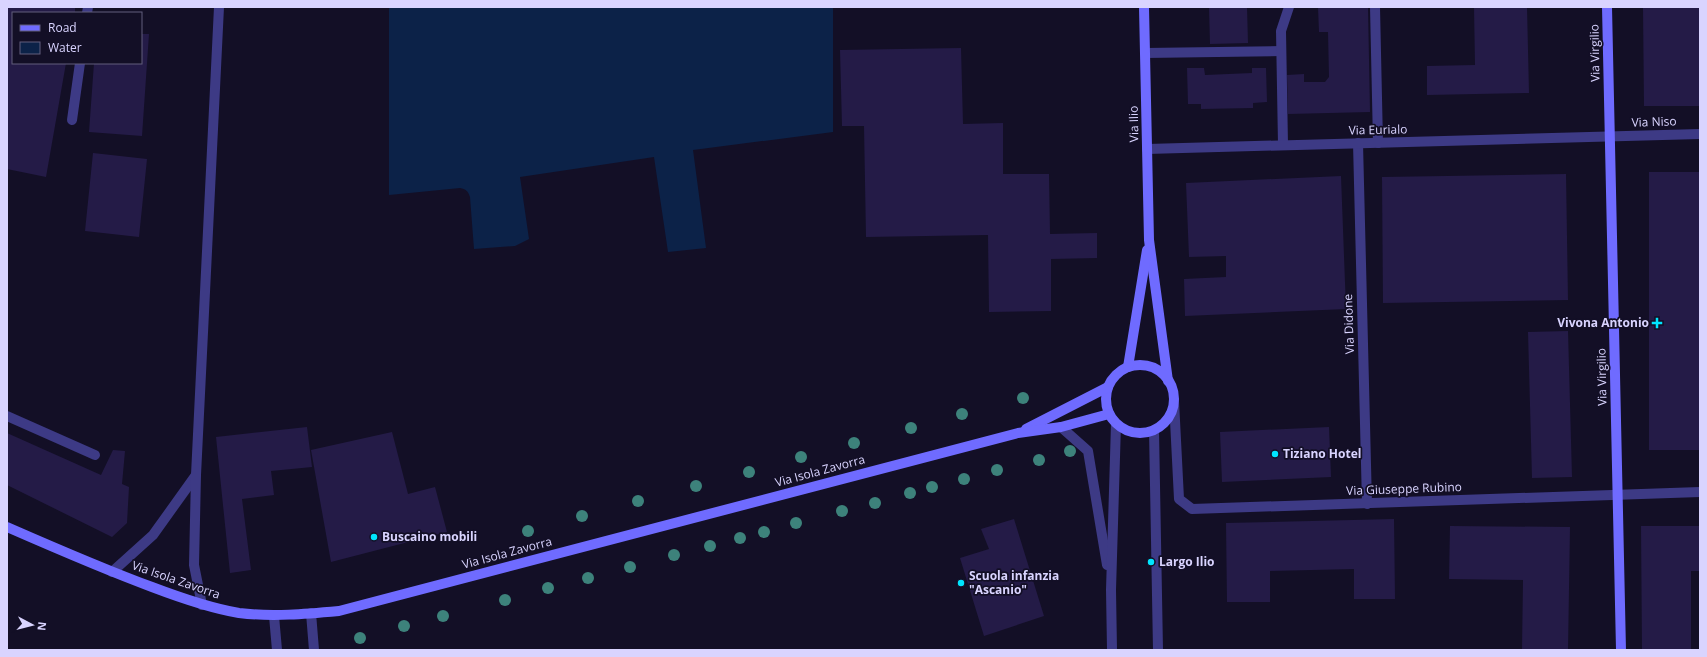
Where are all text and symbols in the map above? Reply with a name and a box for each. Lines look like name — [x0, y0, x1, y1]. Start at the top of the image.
legend — [12, 12, 142, 64]
text: Road — [48, 19, 77, 36]
street label: Via Virgilio — [1585, 24, 1604, 82]
text: Water — [48, 39, 82, 56]
street label: Via Ilio — [1125, 106, 1142, 142]
street label: Via Niso — [1631, 112, 1677, 131]
street label: Via Eurialo — [1348, 120, 1408, 139]
street label: Via Didone — [1339, 293, 1358, 354]
place label: Vivona Antonio — [1557, 314, 1649, 331]
marker: Vivona Antonio — [1652, 318, 1662, 328]
street label: Via Virgilio — [1592, 348, 1611, 406]
place label: Tiziano Hotel — [1283, 445, 1361, 462]
marker: Tiziano Hotel — [1270, 449, 1280, 459]
street label: Via Isola Zavorra — [773, 450, 867, 491]
street label: Via Giuseppe Rubino — [1346, 478, 1462, 499]
place label: Buscaino mobili — [382, 528, 477, 545]
marker: Buscaino mobili — [369, 532, 379, 542]
street label: Via Isola Zavorra — [460, 532, 554, 573]
place label: Largo Ilio — [1159, 553, 1215, 570]
street label: Via Isola Zavorra — [130, 556, 223, 603]
marker: Largo Ilio — [1146, 557, 1156, 567]
place label: Scuola infanzia "Ascanio" — [969, 567, 1059, 598]
marker: Scuola infanzia "Ascanio" — [956, 578, 966, 588]
north arrow — [12, 605, 52, 645]
text: N — [34, 621, 50, 632]

